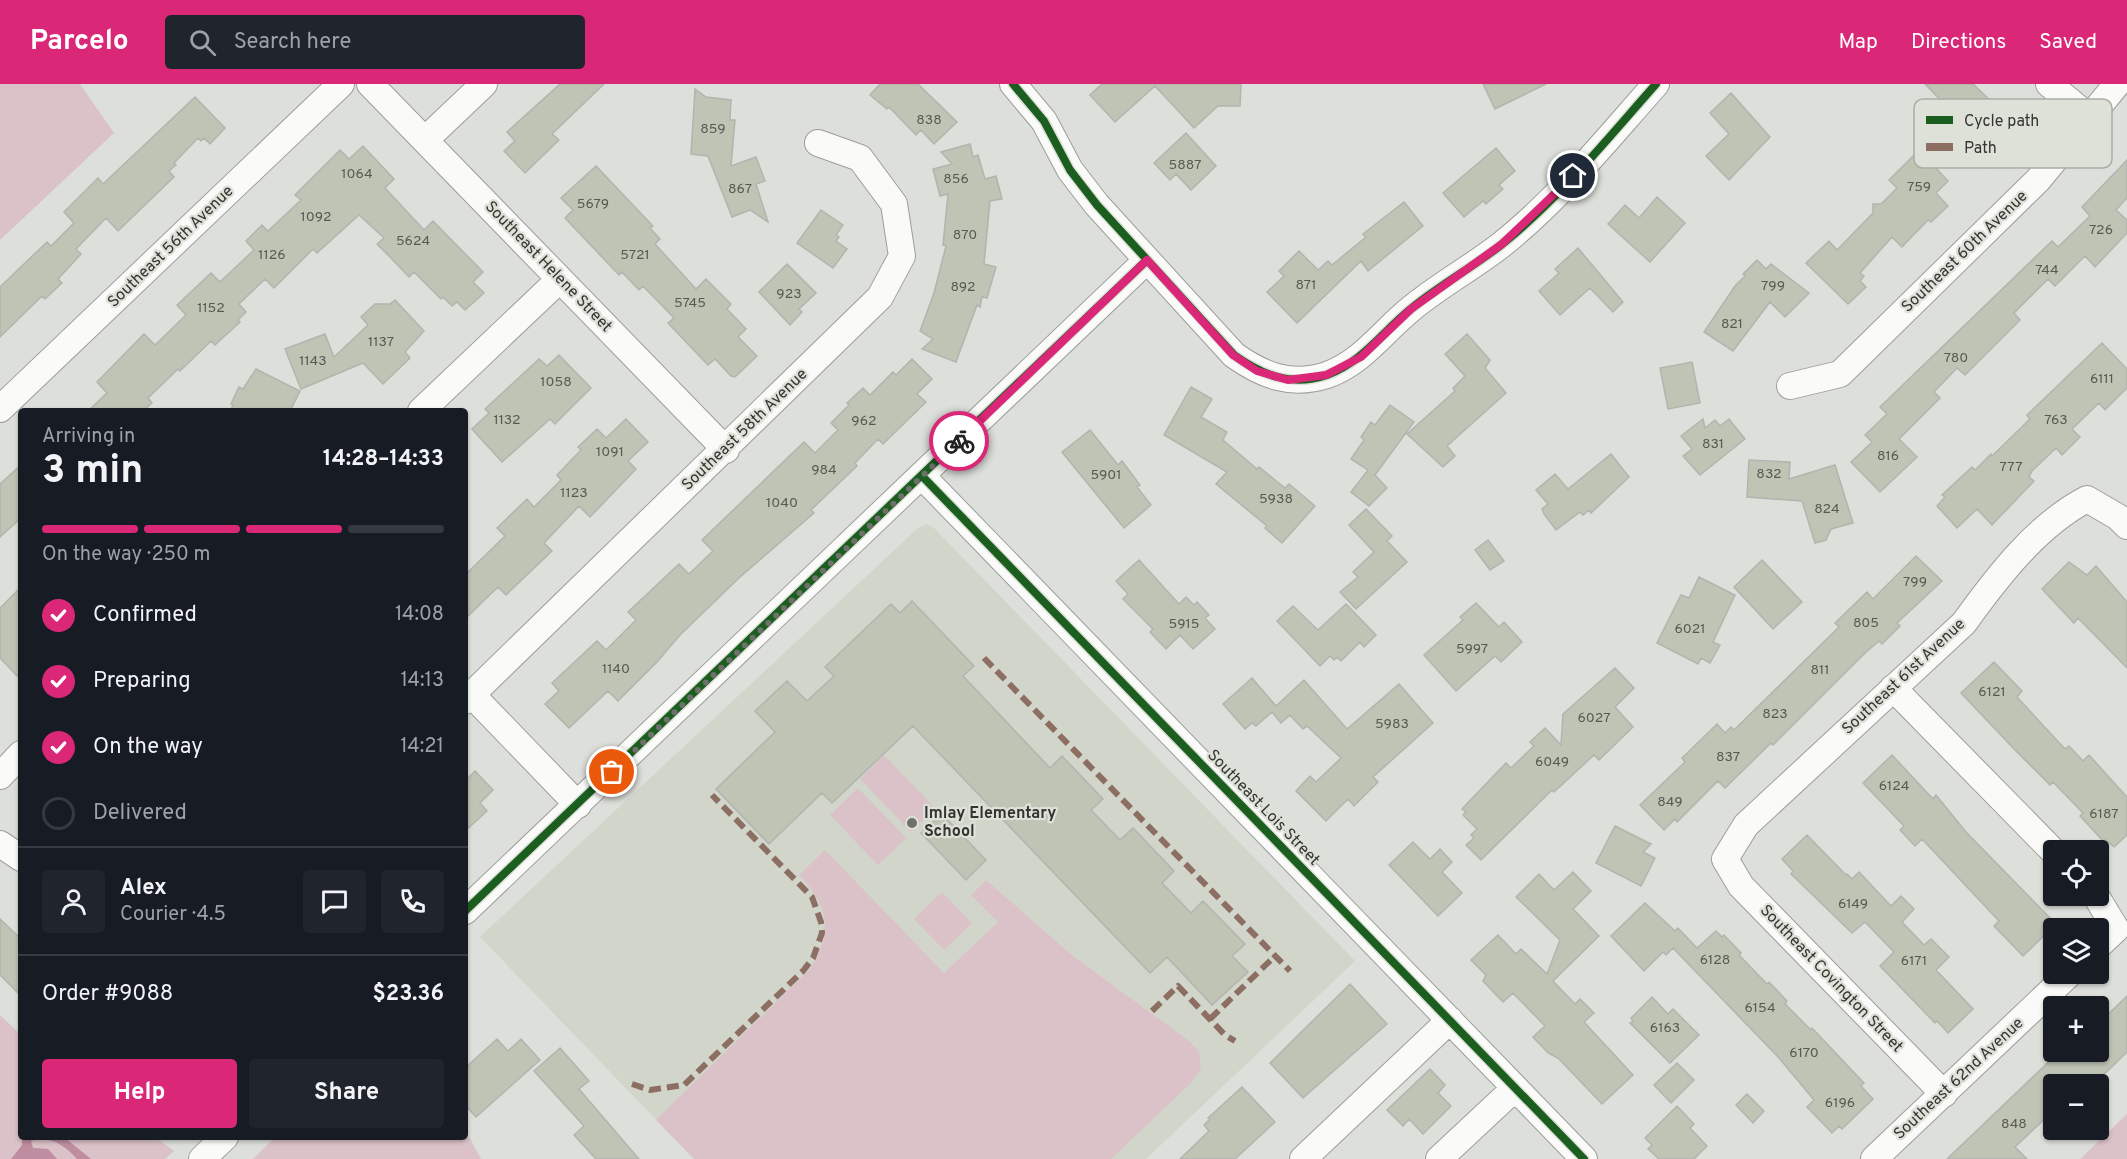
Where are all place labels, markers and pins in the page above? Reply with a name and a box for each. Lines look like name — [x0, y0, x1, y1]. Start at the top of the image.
pin — [1547, 150, 1598, 201]
pin — [586, 746, 637, 797]
place label: Imlay Elementary School — [924, 804, 1056, 842]
marker: Imlay Elementary School — [905, 816, 919, 830]

